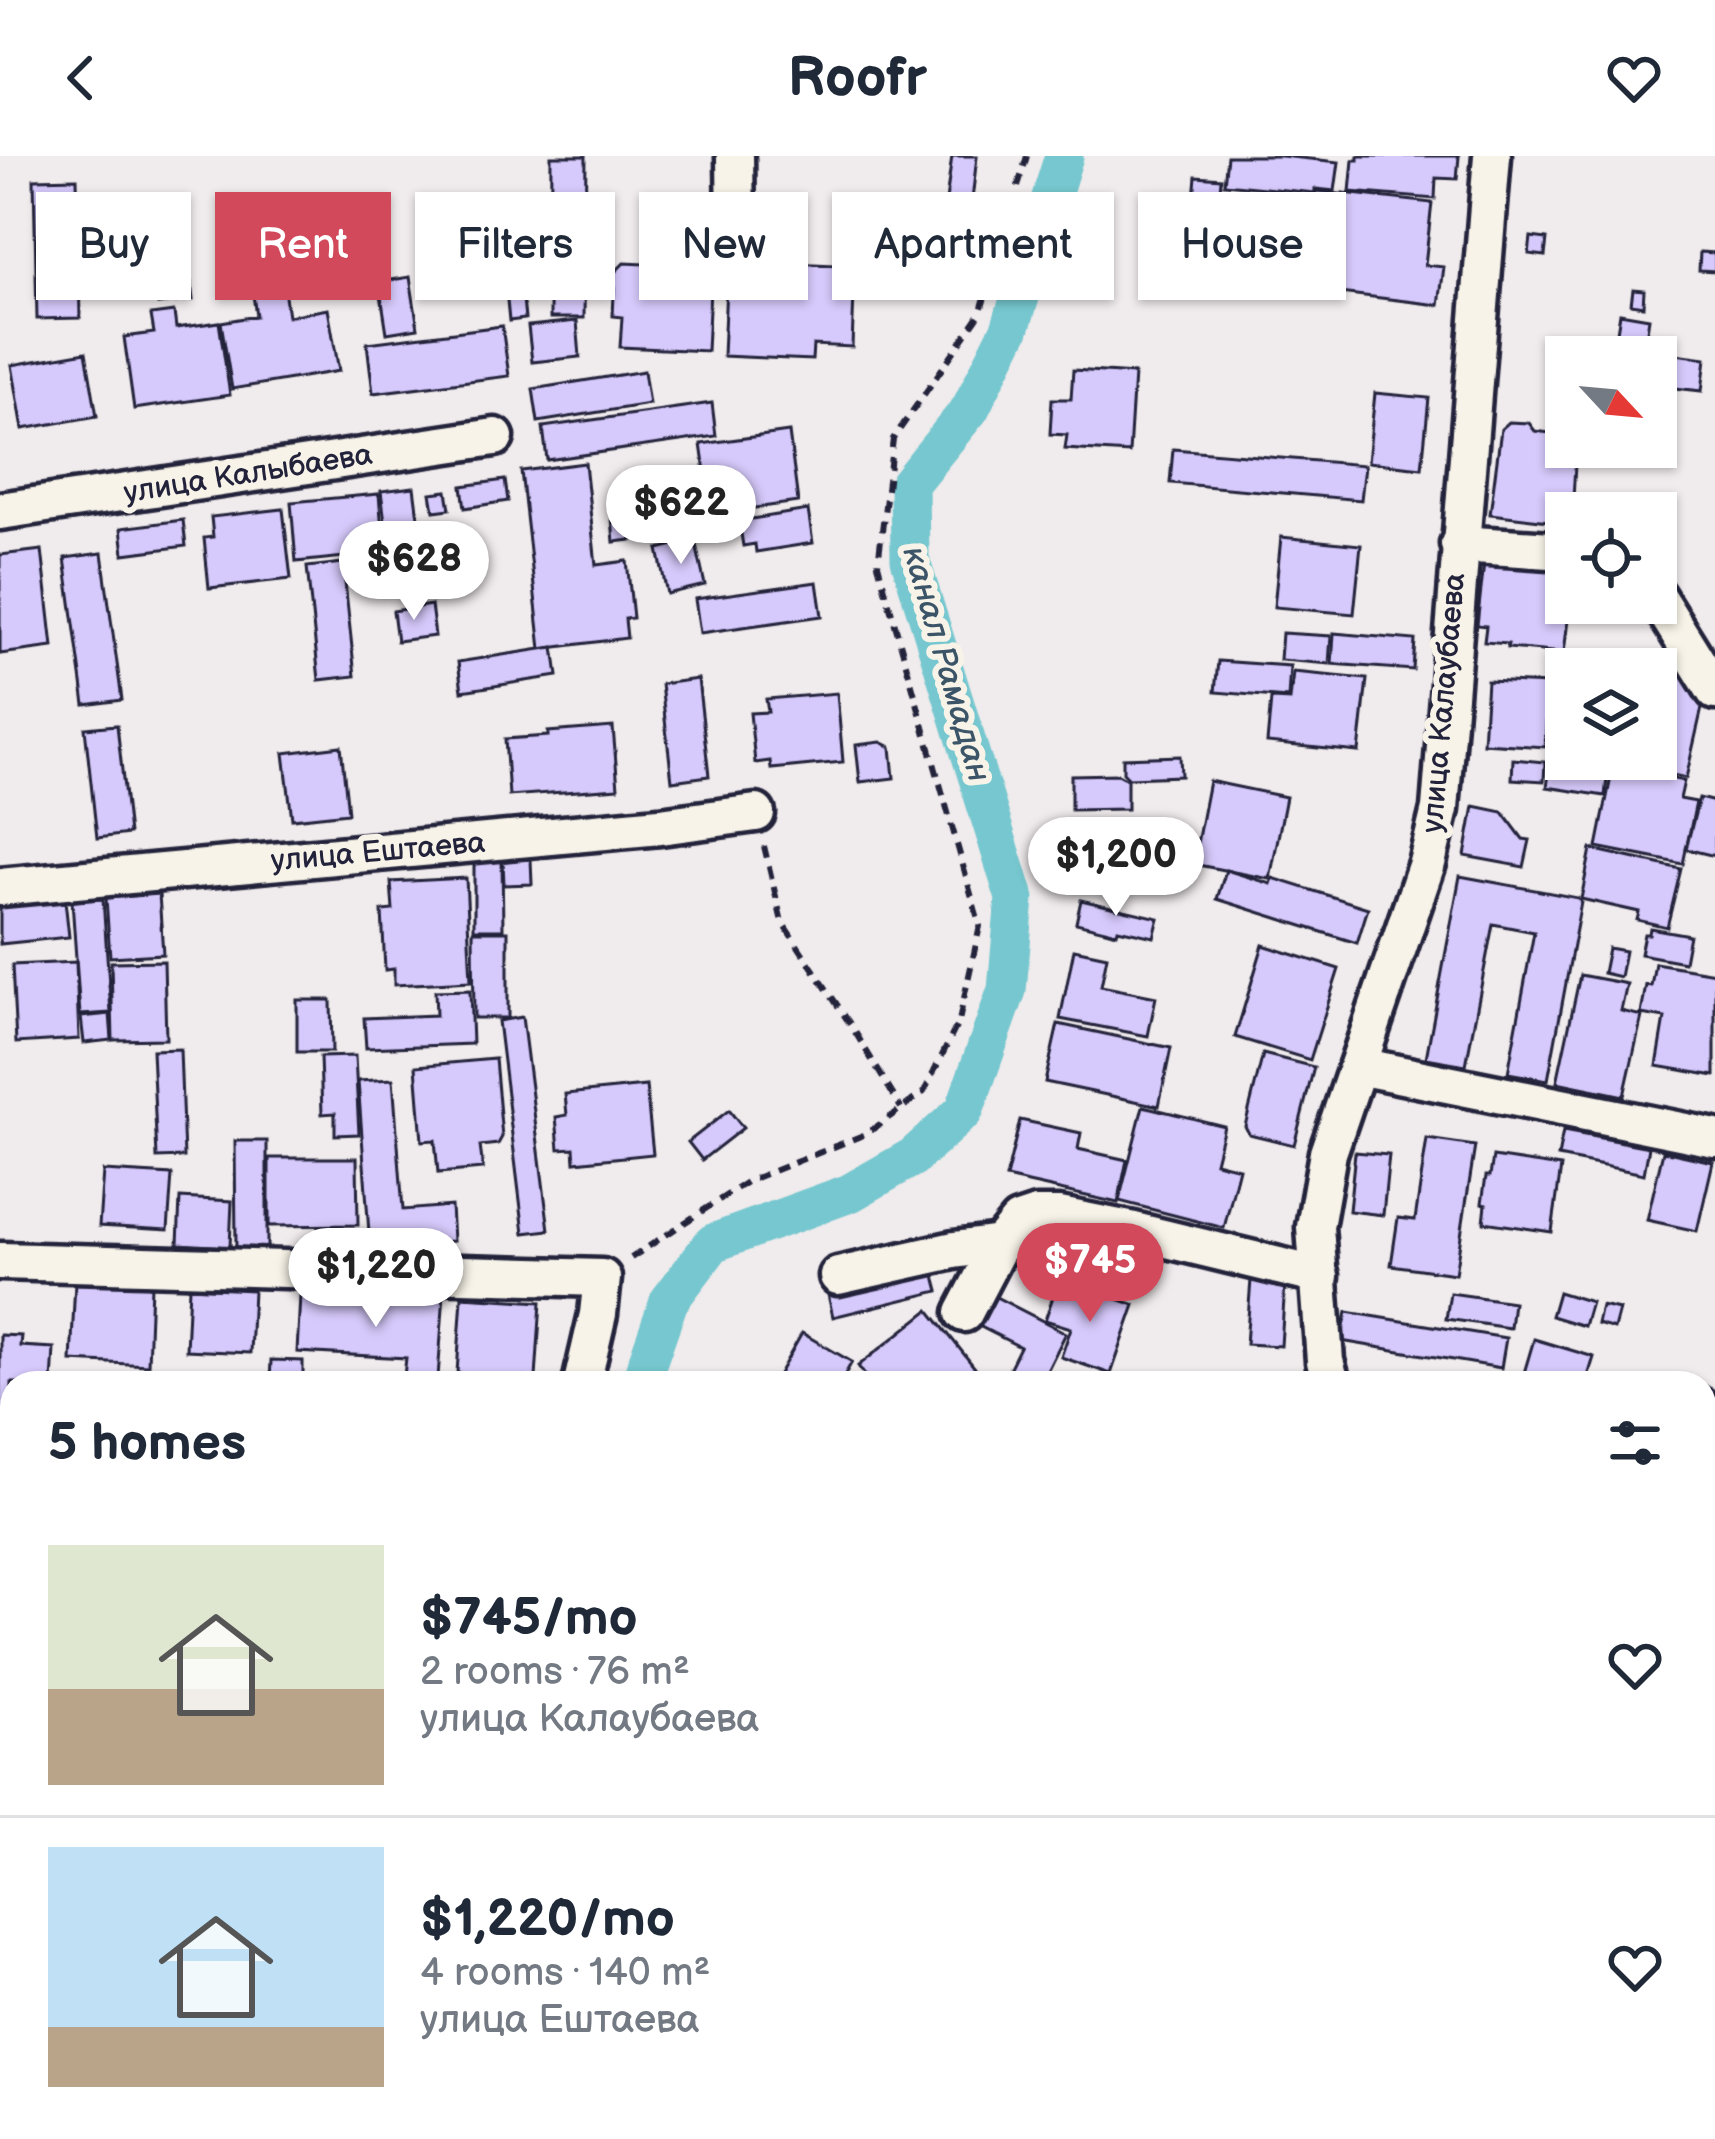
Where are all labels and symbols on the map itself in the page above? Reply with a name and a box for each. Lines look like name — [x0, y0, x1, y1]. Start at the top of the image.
north arrow — [1545, 336, 1677, 468]
street label: улица Калыбаева — [121, 437, 375, 511]
pin: $622 — [610, 465, 752, 567]
pin: $628 — [343, 521, 485, 623]
water label: канал Рамадан — [893, 542, 999, 786]
street label: улица Калаубаева — [1415, 571, 1473, 835]
pin: $1,200 — [1018, 817, 1214, 919]
street label: улица Ештаева — [269, 825, 487, 879]
pin: $745 — [1019, 1223, 1161, 1325]
pin: $1,220 — [278, 1228, 474, 1330]

